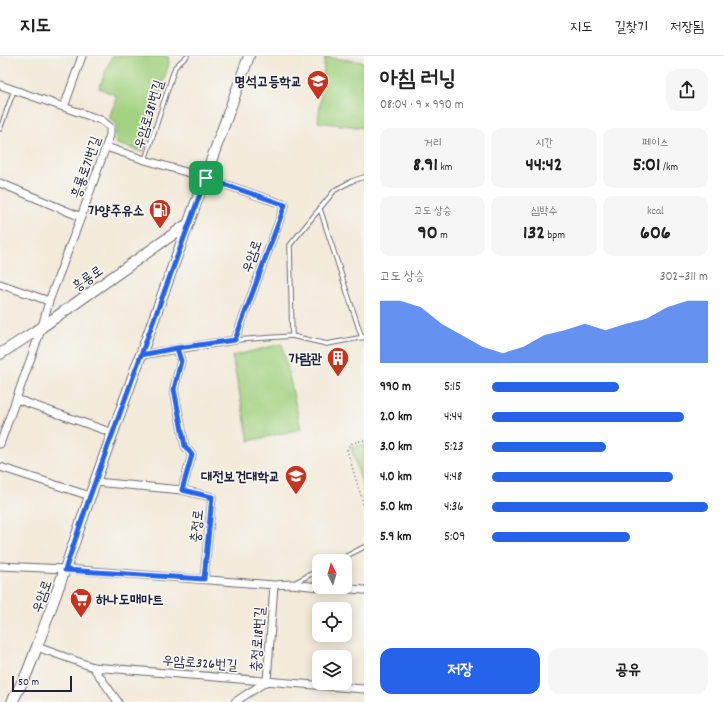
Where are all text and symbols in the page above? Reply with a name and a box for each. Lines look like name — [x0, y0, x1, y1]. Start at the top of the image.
text: 지도 — [20, 14, 51, 41]
text: 지도 — [570, 18, 592, 38]
text: 길찾기 — [614, 18, 648, 38]
text: 저장됨 — [670, 18, 704, 38]
text: 아침 러닝 — [380, 65, 456, 96]
school or university icon: 명석고등학교 — [305, 68, 331, 101]
button: share — [666, 69, 708, 111]
place label: 명석고등학교 — [234, 73, 302, 93]
street label: 우암로381번길 — [130, 77, 170, 152]
text: 08:04 · 9 × 990 m — [380, 96, 464, 115]
street label: 흥룡로71번길 — [67, 133, 107, 202]
text: 거리 — [424, 136, 442, 152]
text: 시간 — [535, 136, 553, 152]
text: 페이스 — [642, 136, 669, 152]
text: 8.91 — [413, 152, 438, 180]
text: 44:42 — [526, 152, 562, 180]
text: 5:01 — [633, 152, 660, 180]
text: km — [438, 160, 452, 176]
text: /km — [660, 160, 678, 176]
pin — [189, 161, 223, 195]
icon: arrive — [195, 167, 217, 189]
fuel station icon: 가양주유소 — [147, 197, 173, 230]
place label: 가양주유소 — [88, 202, 144, 222]
text: 고도 상승 — [414, 204, 452, 220]
text: 심박수 — [531, 204, 557, 220]
text: kcal — [647, 204, 664, 220]
text: 90 — [418, 220, 438, 248]
text: 132 — [523, 220, 545, 248]
text: 606 — [640, 220, 671, 248]
text: m — [438, 228, 448, 244]
text: bpm — [545, 228, 565, 244]
street label: 우암로 — [238, 237, 268, 276]
street label: 흥룡로 — [69, 262, 108, 298]
text: 고도 상승 — [380, 268, 425, 287]
text: 302–311 m — [660, 268, 708, 287]
building icon: 가람관 — [325, 345, 351, 378]
place label: 가람관 — [288, 350, 323, 370]
text: 990 m — [380, 378, 411, 397]
text: 5:15 — [444, 378, 461, 397]
text: 2.0 km — [380, 408, 412, 427]
text: 4:44 — [444, 408, 462, 427]
text: 3.0 km — [380, 438, 412, 457]
text: 5:23 — [444, 438, 464, 457]
school or university icon: 대전보건대학교 — [283, 463, 309, 496]
place label: 대전보건대학교 — [200, 468, 280, 488]
text: 4.0 km — [380, 468, 412, 487]
text: 4:48 — [444, 468, 462, 487]
text: 5.0 km — [380, 498, 413, 517]
text: 4:36 — [444, 498, 464, 517]
street label: 충정로 — [186, 508, 210, 544]
text: 5.9 km — [380, 528, 411, 547]
text: 5:09 — [444, 528, 465, 547]
north arrow — [312, 554, 352, 594]
map controls — [312, 554, 352, 690]
street label: 우암로 — [28, 577, 58, 616]
supermarket icon: 하나도매마트 — [68, 586, 94, 619]
place label: 하나도매마트 — [96, 591, 164, 611]
button: locate — [312, 602, 352, 642]
street label: 충정로18번길 — [247, 605, 271, 672]
button: 저장 — [380, 648, 540, 694]
button: 공유 — [548, 648, 708, 694]
button: layers — [312, 650, 352, 690]
street label: 우암로326번길 — [161, 651, 239, 677]
scale bar — [12, 674, 72, 693]
text: 50 m — [18, 675, 39, 691]

